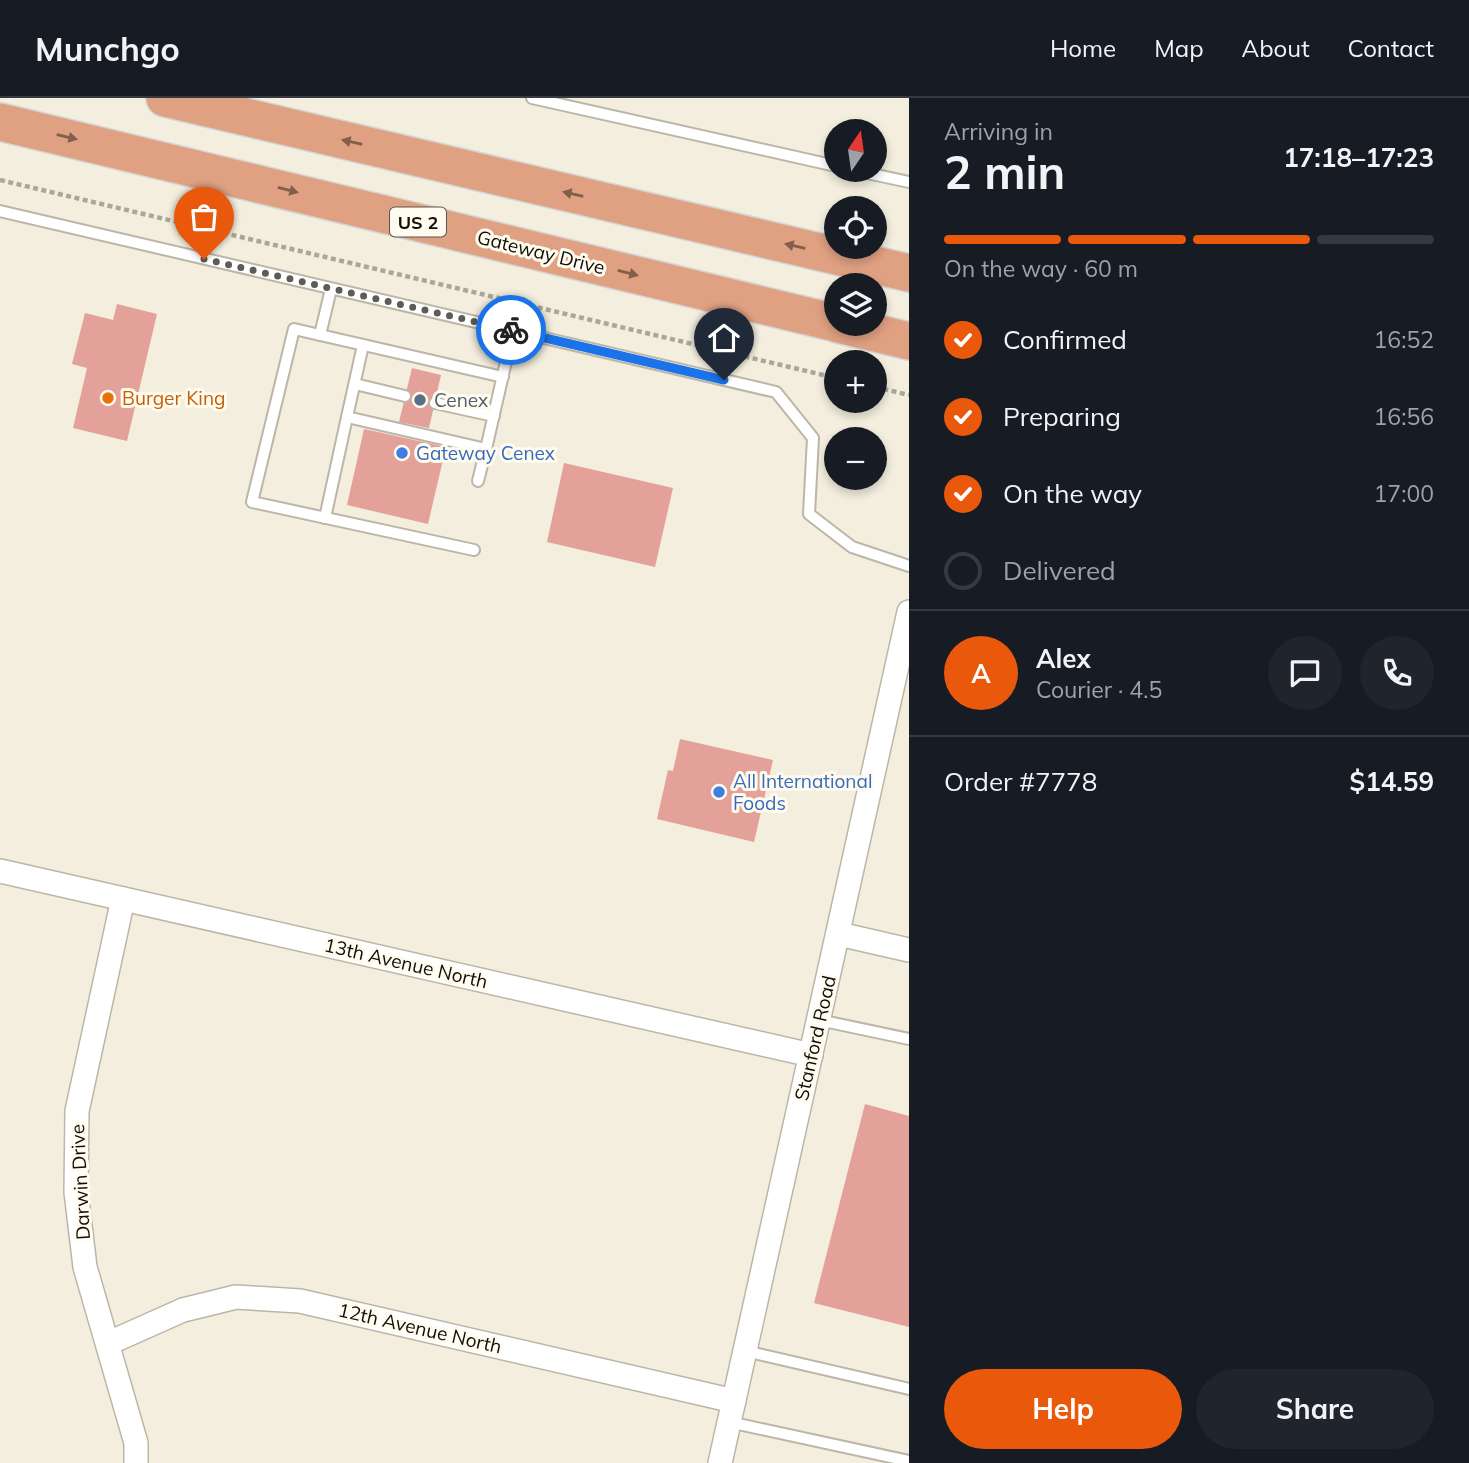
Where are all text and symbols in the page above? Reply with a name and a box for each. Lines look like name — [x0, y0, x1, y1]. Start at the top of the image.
text: Munchgo — [35, 28, 180, 69]
text: Home — [1050, 33, 1116, 63]
text: Map — [1154, 33, 1204, 63]
text: About — [1242, 33, 1310, 63]
text: Contact — [1348, 33, 1434, 63]
text: Arriving in — [944, 117, 1053, 146]
north arrow — [824, 119, 887, 182]
map controls — [824, 119, 887, 490]
one-way arrow — [56, 132, 78, 143]
one-way arrow — [341, 136, 363, 147]
text: 17:18–17:23 — [1283, 141, 1434, 174]
text: 2 min — [944, 143, 1065, 201]
one-way arrow — [277, 185, 299, 196]
pin — [174, 187, 234, 259]
one-way arrow — [562, 188, 584, 199]
button: locate — [824, 196, 887, 259]
icon: bag — [185, 198, 223, 236]
road number: US 2 — [390, 208, 446, 237]
street label: Gateway Drive — [475, 225, 607, 279]
one-way arrow — [784, 240, 806, 251]
text: On the way · 60 m — [944, 254, 1138, 283]
one-way arrow — [617, 268, 639, 279]
button: layers — [824, 273, 887, 336]
courier — [476, 295, 546, 365]
pin — [694, 308, 754, 380]
icon: bike — [492, 311, 530, 349]
icon: home — [705, 319, 743, 357]
icon: check — [944, 321, 982, 359]
text: Confirmed — [1003, 323, 1127, 356]
text: 16:52 — [1374, 325, 1434, 354]
button: + — [824, 350, 887, 413]
place label: Burger King — [122, 386, 225, 410]
place label: Cenex — [434, 388, 488, 412]
marker: Burger King — [100, 390, 116, 406]
marker: Cenex — [412, 392, 428, 408]
icon: check — [944, 398, 982, 436]
text: Preparing — [1003, 400, 1121, 433]
text: 16:56 — [1374, 402, 1434, 431]
button: − — [824, 427, 887, 490]
place label: Gateway Cenex — [416, 441, 555, 465]
marker: Gateway Cenex — [394, 445, 410, 461]
icon: check — [944, 475, 982, 513]
text: On the way — [1003, 477, 1142, 510]
text: 17:00 — [1374, 479, 1434, 508]
text: Delivered — [1003, 554, 1116, 587]
button: chat — [1268, 636, 1342, 710]
button: phone — [1360, 636, 1434, 710]
text: Alex — [1036, 642, 1091, 675]
text: A — [971, 657, 991, 690]
text: Courier · 4.5 — [1036, 675, 1162, 704]
text: Order #7778 — [944, 765, 1097, 798]
text: $14.59 — [1350, 765, 1434, 798]
place label: All International Foods — [733, 769, 872, 815]
marker: All International Foods — [711, 784, 727, 800]
street label: 13th Avenue North — [322, 933, 490, 993]
street label: Stanford Road — [789, 973, 841, 1103]
street label: Darwin Drive — [65, 1123, 95, 1241]
street label: 12th Avenue North — [336, 1298, 504, 1358]
button: Help — [944, 1369, 1182, 1449]
button: Share — [1196, 1369, 1434, 1449]

